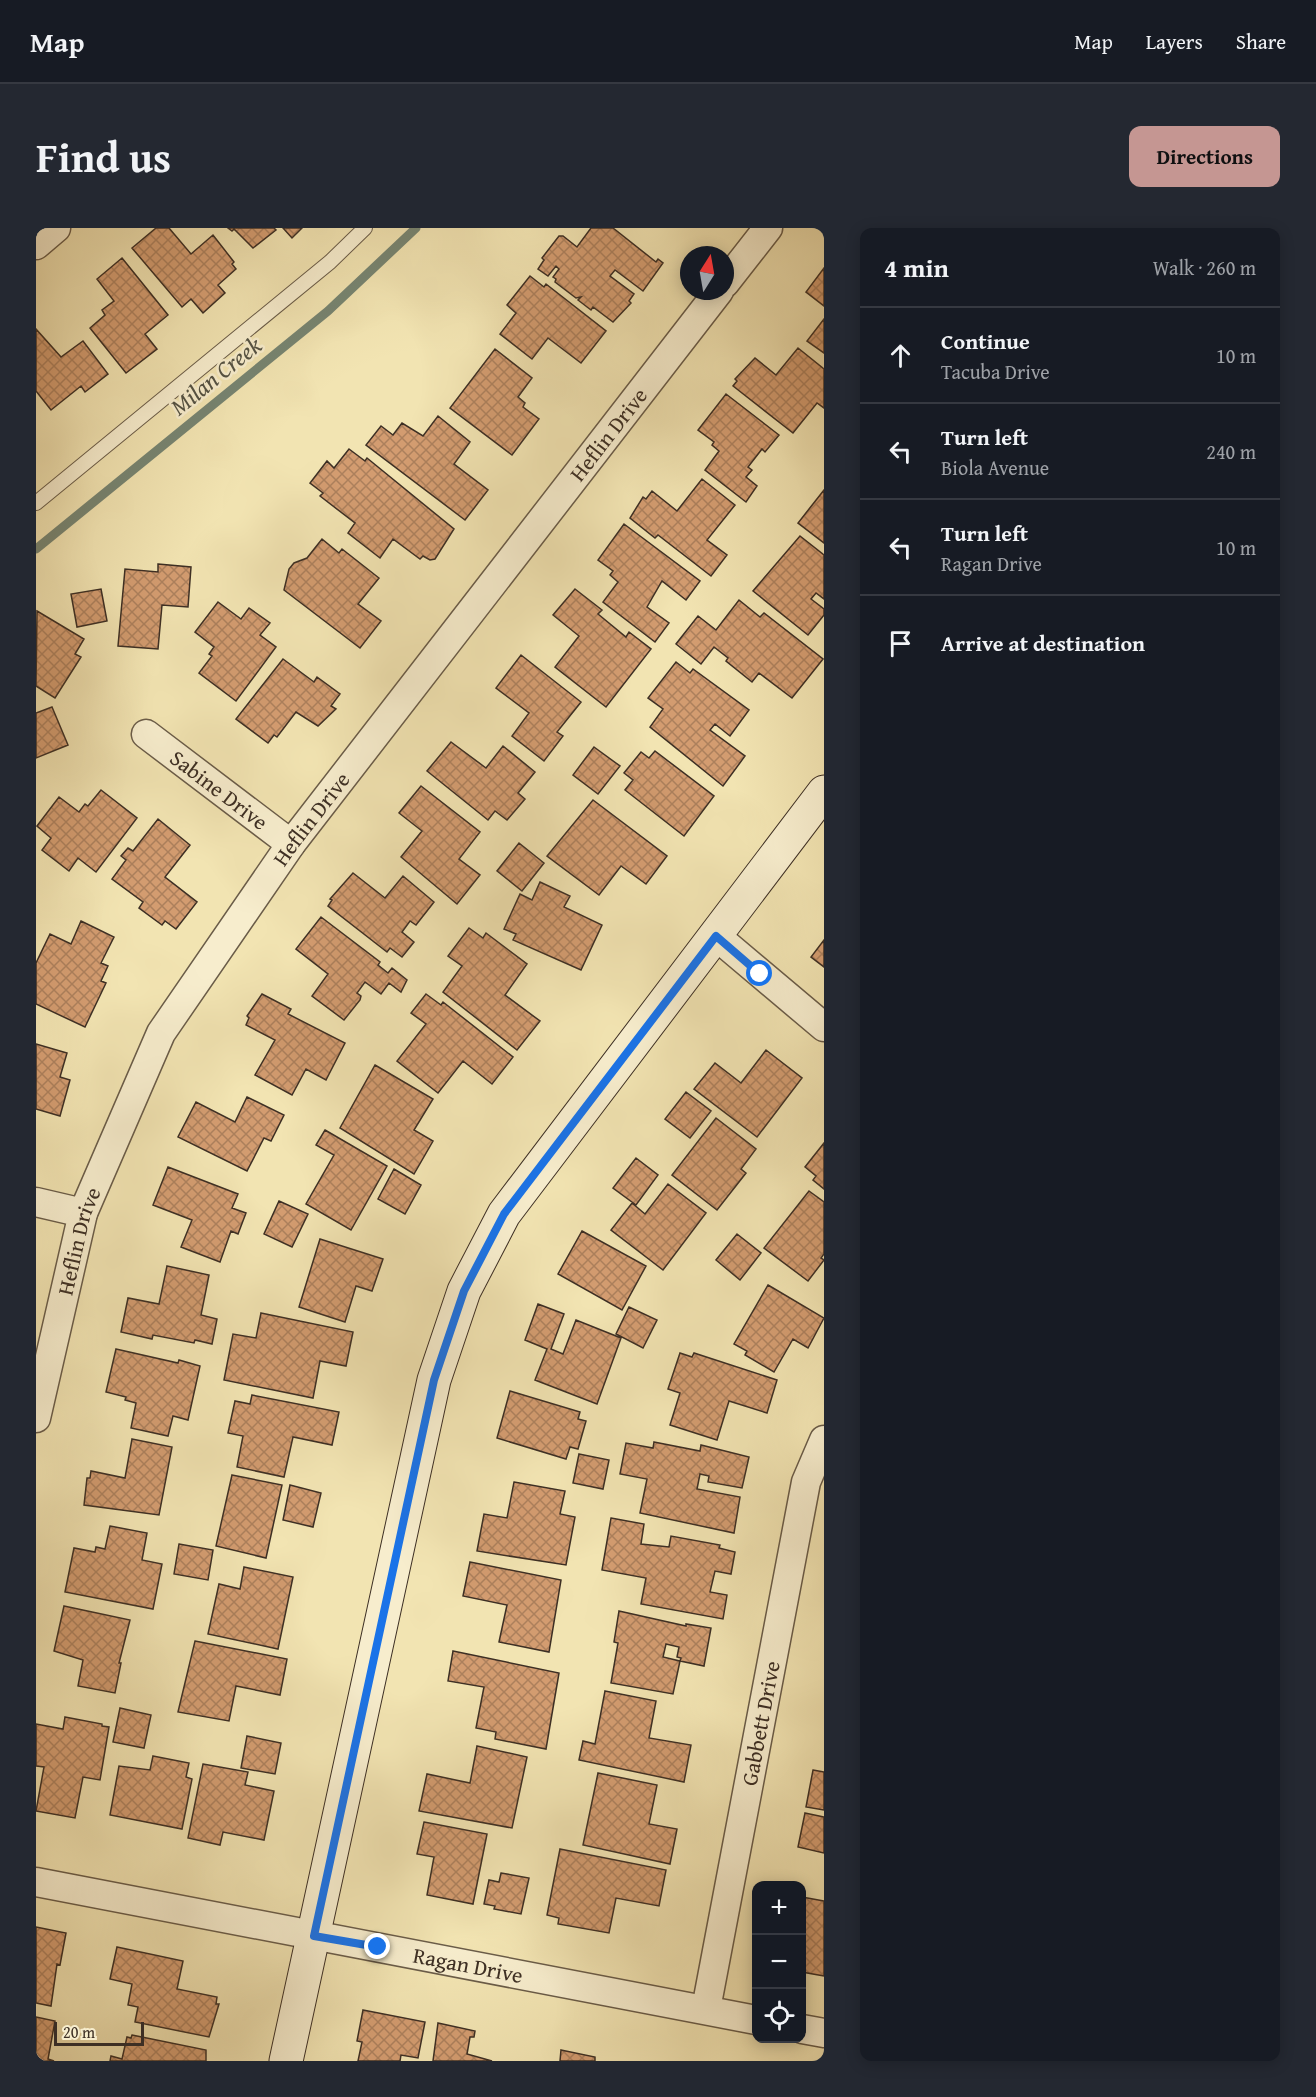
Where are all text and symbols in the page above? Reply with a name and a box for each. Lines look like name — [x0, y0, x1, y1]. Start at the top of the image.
text: Map — [30, 21, 84, 62]
text: Map — [1074, 26, 1113, 57]
text: Layers — [1146, 26, 1203, 57]
text: Share — [1236, 26, 1286, 57]
text: Find us — [36, 126, 171, 187]
button: Directions — [1129, 126, 1280, 187]
north arrow — [680, 246, 734, 300]
text: 4 min — [884, 248, 949, 287]
text: Walk · 260 m — [1153, 253, 1256, 282]
text: Continue — [941, 325, 1030, 357]
water label: Milan Creek — [162, 328, 269, 423]
icon: ahead — [884, 339, 917, 372]
text: 10 m — [1216, 341, 1256, 370]
text: Tacuba Drive — [941, 357, 1050, 386]
street label: Heflin Drive — [561, 381, 655, 488]
text: Turn left — [941, 421, 1028, 453]
icon: left — [884, 435, 917, 468]
text: 240 m — [1206, 437, 1256, 466]
text: Biola Avenue — [941, 453, 1049, 482]
text: Turn left — [941, 517, 1028, 549]
icon: left — [884, 531, 917, 564]
text: 10 m — [1216, 533, 1256, 562]
text: Ragan Drive — [941, 549, 1042, 578]
icon: arrive — [884, 627, 917, 660]
text: Arrive at destination — [941, 627, 1145, 659]
street label: Sabine Drive — [164, 742, 275, 837]
street label: Heflin Drive — [265, 765, 357, 872]
route start — [746, 960, 772, 986]
street label: Heflin Drive — [49, 1182, 108, 1298]
street label: Gabbett Drive — [733, 1658, 788, 1788]
map controls — [752, 1881, 806, 2043]
button: + — [752, 1881, 806, 1935]
route end — [364, 1933, 390, 1959]
button: − — [752, 1935, 806, 1989]
street label: Ragan Drive — [411, 1939, 526, 1991]
button: locate — [752, 1989, 806, 2043]
scale bar — [54, 2019, 144, 2046]
text: 20 m — [63, 2020, 95, 2044]

